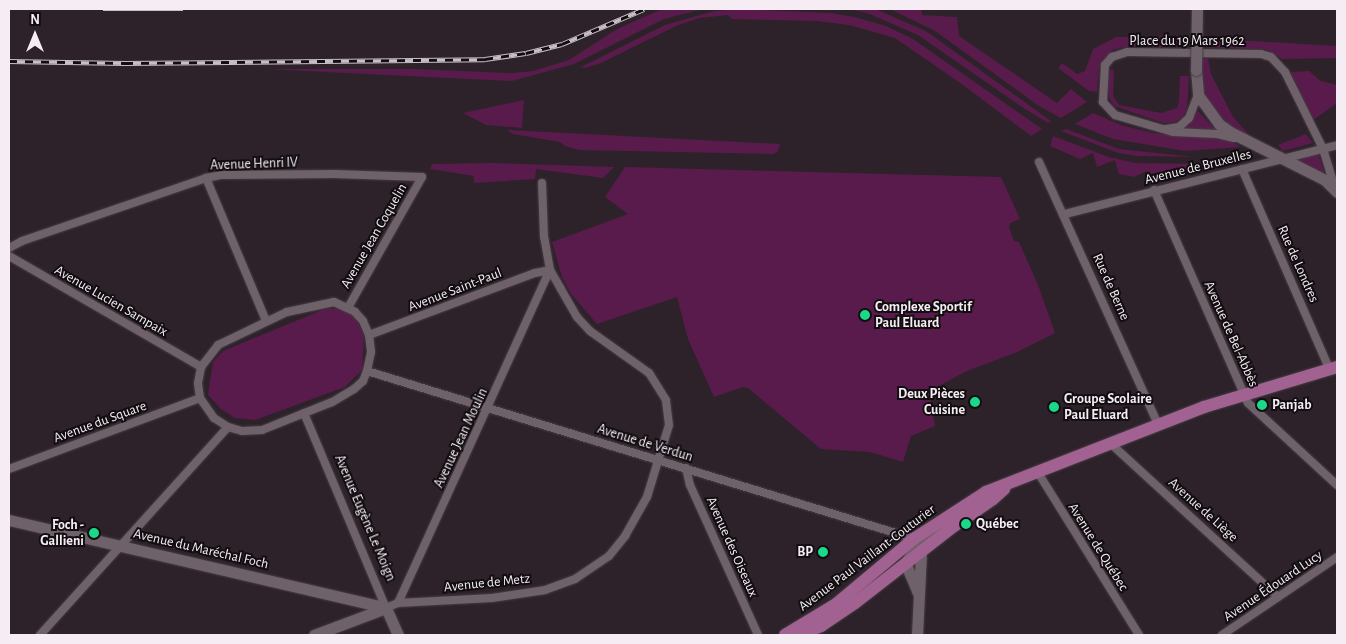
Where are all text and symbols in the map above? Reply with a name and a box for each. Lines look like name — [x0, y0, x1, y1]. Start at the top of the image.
north arrow — [10, 10, 60, 60]
text: N — [30, 13, 40, 27]
street label: Place du 19 Mars 1962 — [1129, 33, 1245, 49]
street label: Avenue de Bruxelles — [1143, 146, 1253, 188]
street label: Avenue Henri IV — [210, 154, 298, 174]
street label: Avenue Jean Coquelin — [337, 181, 411, 291]
street label: Rue de Londres — [1274, 223, 1322, 305]
street label: Rue de Berne — [1089, 251, 1133, 323]
street label: Avenue Lucien Sampaix — [51, 262, 171, 340]
street label: Avenue Saint-Paul — [406, 264, 504, 316]
street label: Avenue de Bel-Abbès — [1200, 278, 1262, 390]
place label: Complexe Sportif Paul Eluard — [875, 299, 972, 332]
marker: Complexe Sportif Paul Eluard — [859, 309, 871, 321]
street label: Avenue Jean Moulin — [430, 385, 492, 491]
place label: Deux Pièces Cuisine — [898, 386, 965, 418]
place label: Groupe Scolaire Paul Eluard — [1064, 391, 1152, 424]
marker: Deux Pièces Cuisine — [969, 396, 981, 408]
street label: Avenue du Square — [51, 397, 149, 447]
place label: Panjab — [1272, 397, 1312, 413]
marker: Panjab — [1256, 399, 1268, 411]
marker: Groupe Scolaire Paul Eluard — [1048, 401, 1060, 413]
street label: Avenue de Verdun — [595, 421, 695, 465]
street label: Avenue Eugène Le Moign — [331, 452, 399, 584]
street label: Avenue de Liège — [1165, 474, 1241, 546]
street label: Avenue des Oiseaux — [702, 494, 762, 600]
street label: Avenue de Québec — [1064, 500, 1132, 594]
street label: Avenue Paul Vaillant-Couturier — [795, 501, 939, 615]
place label: Québec — [976, 516, 1018, 532]
place label: Foch - Gallieni — [40, 517, 84, 550]
marker: Québec — [960, 518, 972, 530]
street label: Avenue du Maréchal Foch — [132, 525, 270, 573]
marker: Foch - Gallieni — [88, 527, 100, 539]
place label: BP — [797, 544, 813, 560]
marker: BP — [817, 546, 829, 558]
street label: Avenue Édouard Lucy — [1220, 547, 1326, 625]
street label: Avenue de Metz — [443, 570, 531, 596]

